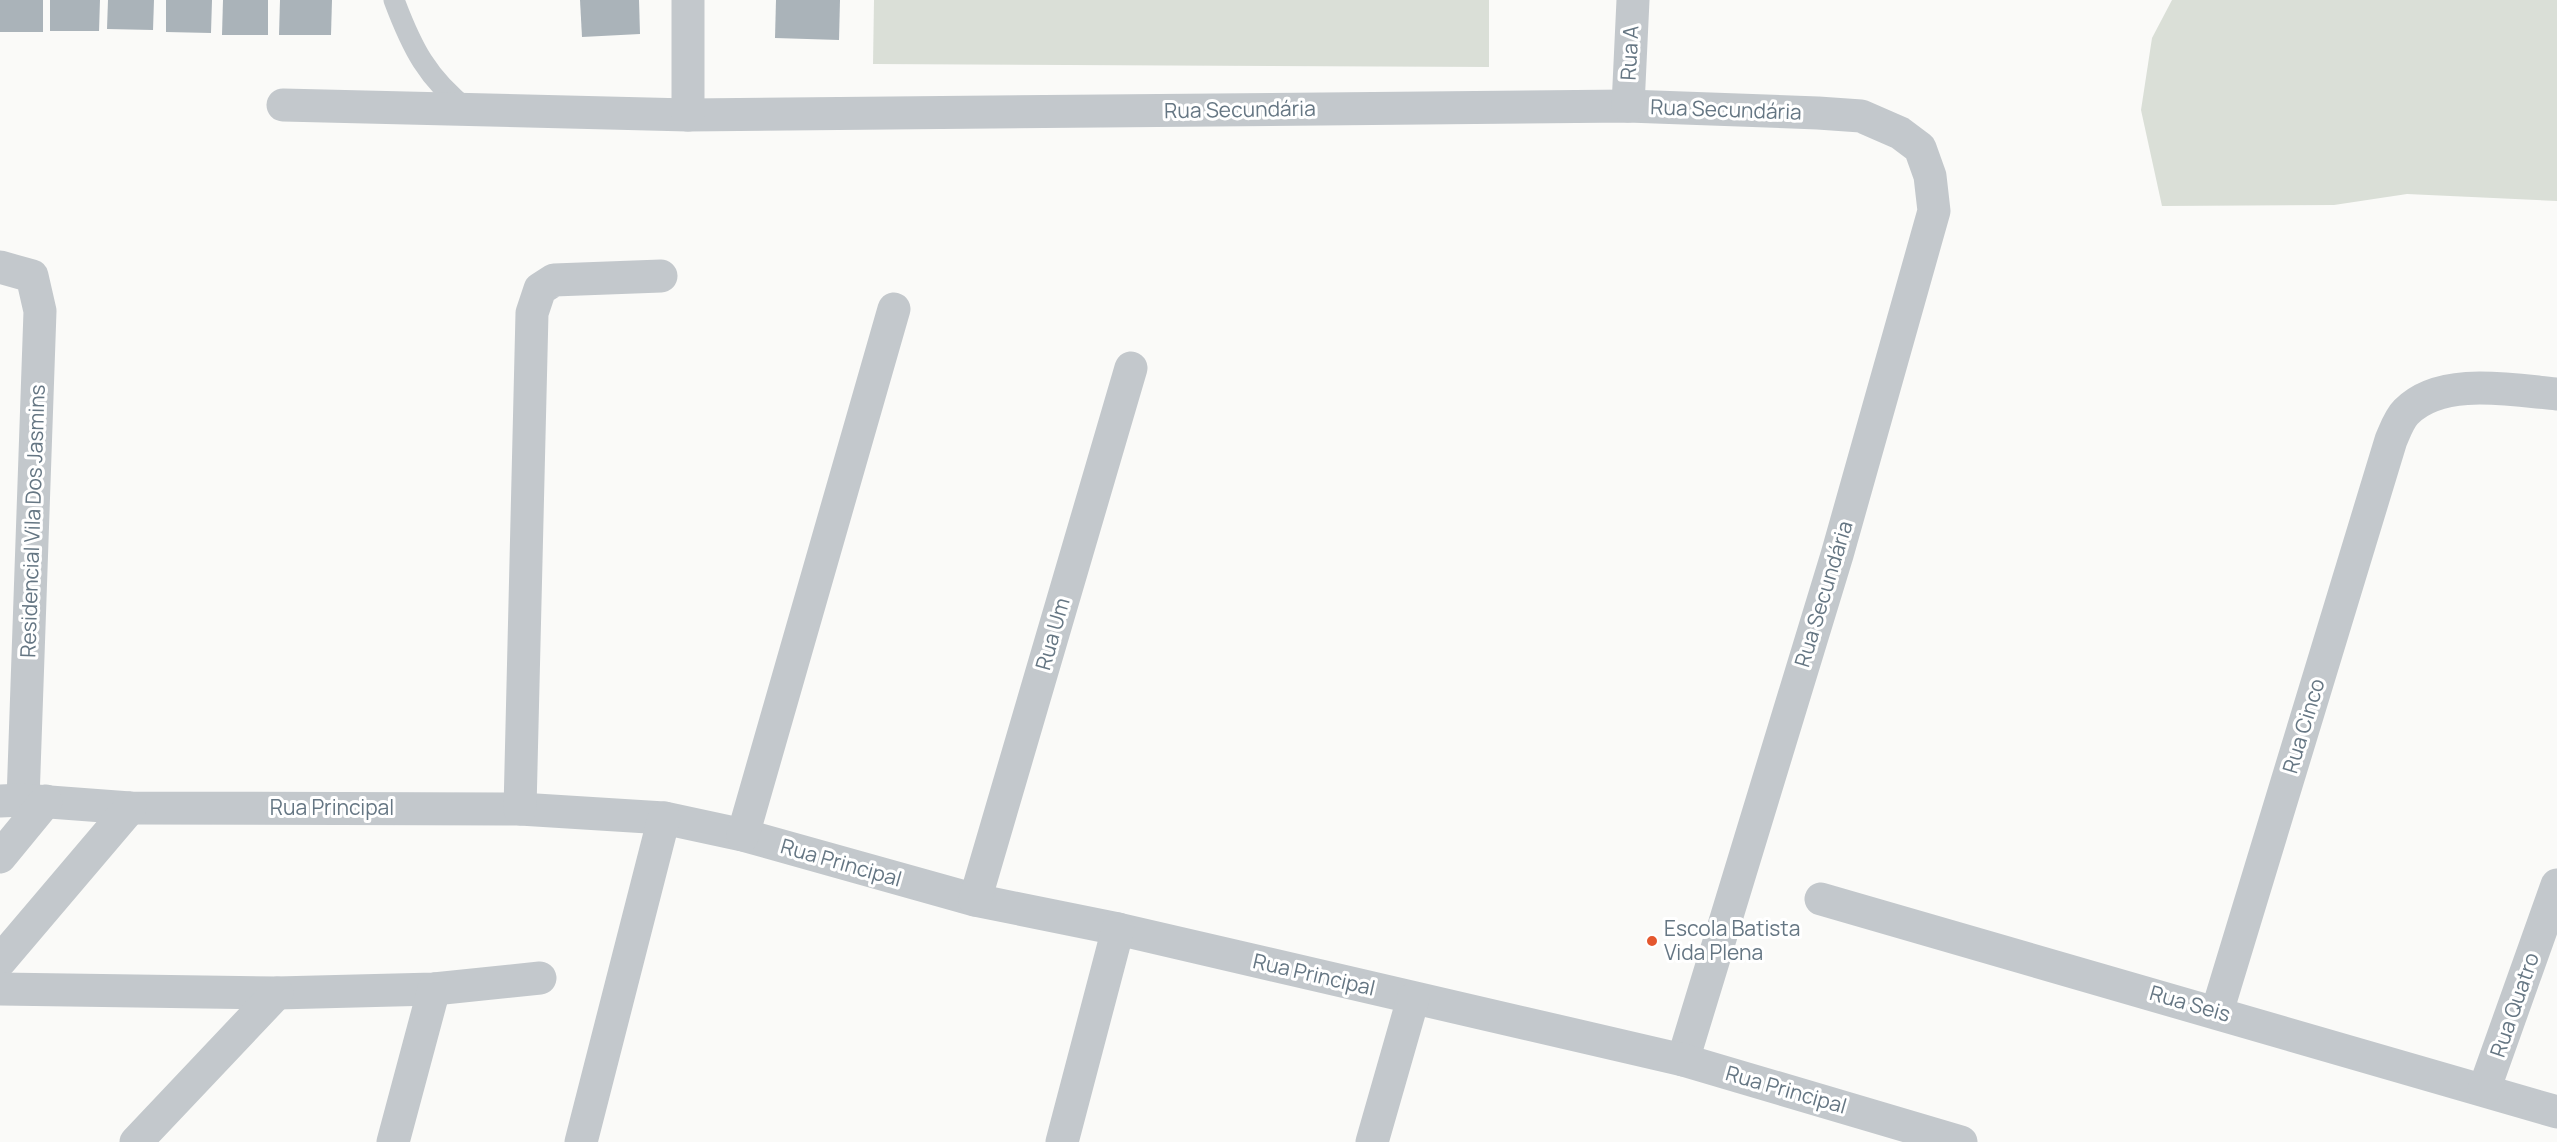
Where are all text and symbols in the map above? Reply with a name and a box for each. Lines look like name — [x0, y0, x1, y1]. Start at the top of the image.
street label: Rua A — [1614, 25, 1644, 81]
street label: Rua Secundária — [1650, 92, 1802, 126]
street label: Rua Secundária — [1164, 94, 1316, 124]
street label: Residencial Vila Dos Jasmins — [13, 384, 51, 658]
street label: Rua Secundária — [1787, 517, 1859, 670]
street label: Rua Um — [1028, 594, 1076, 673]
street label: Rua Cinco — [2275, 675, 2331, 776]
street label: Rua Principal — [270, 793, 394, 821]
street label: Rua Principal — [778, 831, 905, 893]
place label: Escola Batista Vida Plena — [1664, 914, 1800, 966]
marker: Escola Batista Vida Plena — [1645, 934, 1659, 948]
street label: Rua Principal — [1250, 946, 1378, 1002]
street label: Rua Quatro — [2483, 949, 2545, 1061]
street label: Rua Seis — [2147, 978, 2234, 1028]
street label: Rua Principal — [1723, 1058, 1850, 1120]

